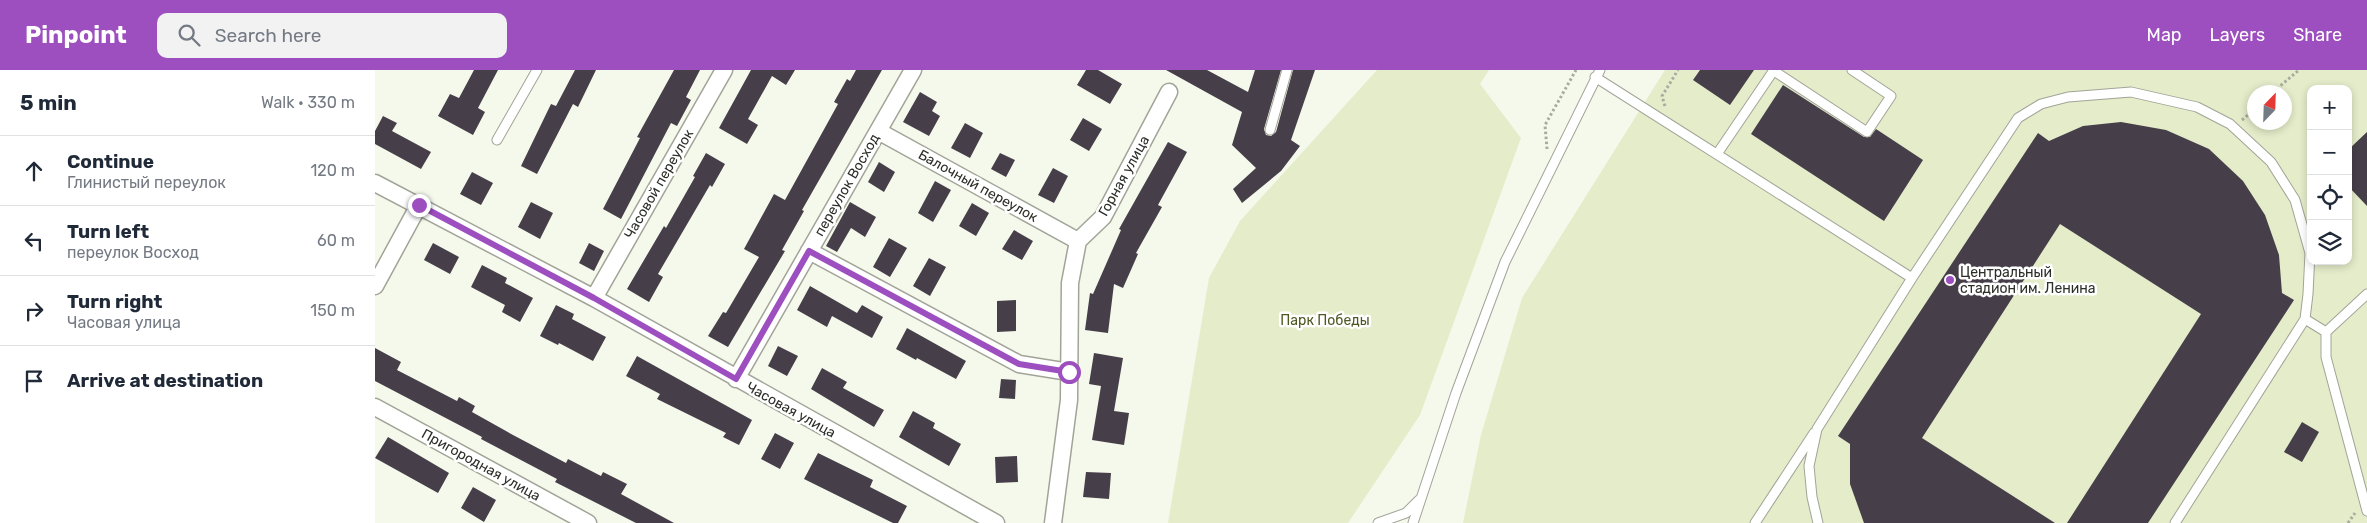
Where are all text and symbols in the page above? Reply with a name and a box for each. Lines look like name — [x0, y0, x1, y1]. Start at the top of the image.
search box — [157, 13, 507, 58]
text: Pinpoint — [25, 21, 127, 49]
icon: search — [175, 21, 203, 49]
text: Search here — [215, 24, 321, 47]
text: Map — [2147, 24, 2182, 46]
text: Layers — [2210, 24, 2265, 46]
text: Share — [2293, 24, 2342, 46]
north arrow — [2247, 85, 2292, 130]
map controls — [2307, 85, 2352, 265]
button: + — [2307, 85, 2352, 130]
text: 5 min — [20, 90, 77, 115]
text: Walk · 330 m — [261, 93, 355, 112]
street label: Часовой переулок — [621, 126, 697, 242]
button: − — [2307, 130, 2352, 175]
street label: переулок Восход — [811, 131, 883, 239]
street label: Горная улица — [1095, 133, 1153, 219]
street label: Балочный переулок — [915, 146, 1041, 226]
text: Continue — [67, 150, 154, 173]
icon: ahead — [20, 157, 48, 185]
text: 120 m — [310, 161, 355, 180]
text: Глинистый переулок — [67, 173, 226, 192]
button: locate — [2307, 175, 2352, 220]
route end — [408, 194, 431, 217]
text: Turn left — [67, 220, 149, 243]
button: layers — [2307, 220, 2352, 265]
icon: left — [20, 227, 48, 255]
text: 60 m — [317, 231, 355, 250]
text: переулок Восход — [67, 243, 199, 262]
place label: Центральный стадион им. Ленина — [1960, 264, 2096, 297]
marker: Центральный стадион им. Ленина — [1944, 274, 1956, 286]
text: Turn right — [67, 290, 162, 313]
icon: right — [20, 297, 48, 325]
text: 150 m — [310, 301, 355, 320]
park label: Парк Победы — [1280, 312, 1370, 329]
text: Часовая улица — [67, 313, 181, 332]
route start — [1058, 361, 1081, 384]
icon: arrive — [20, 367, 48, 395]
text: Arrive at destination — [67, 369, 263, 392]
street label: Часовая улица — [743, 378, 839, 442]
street label: Пригородная улица — [419, 425, 543, 505]

